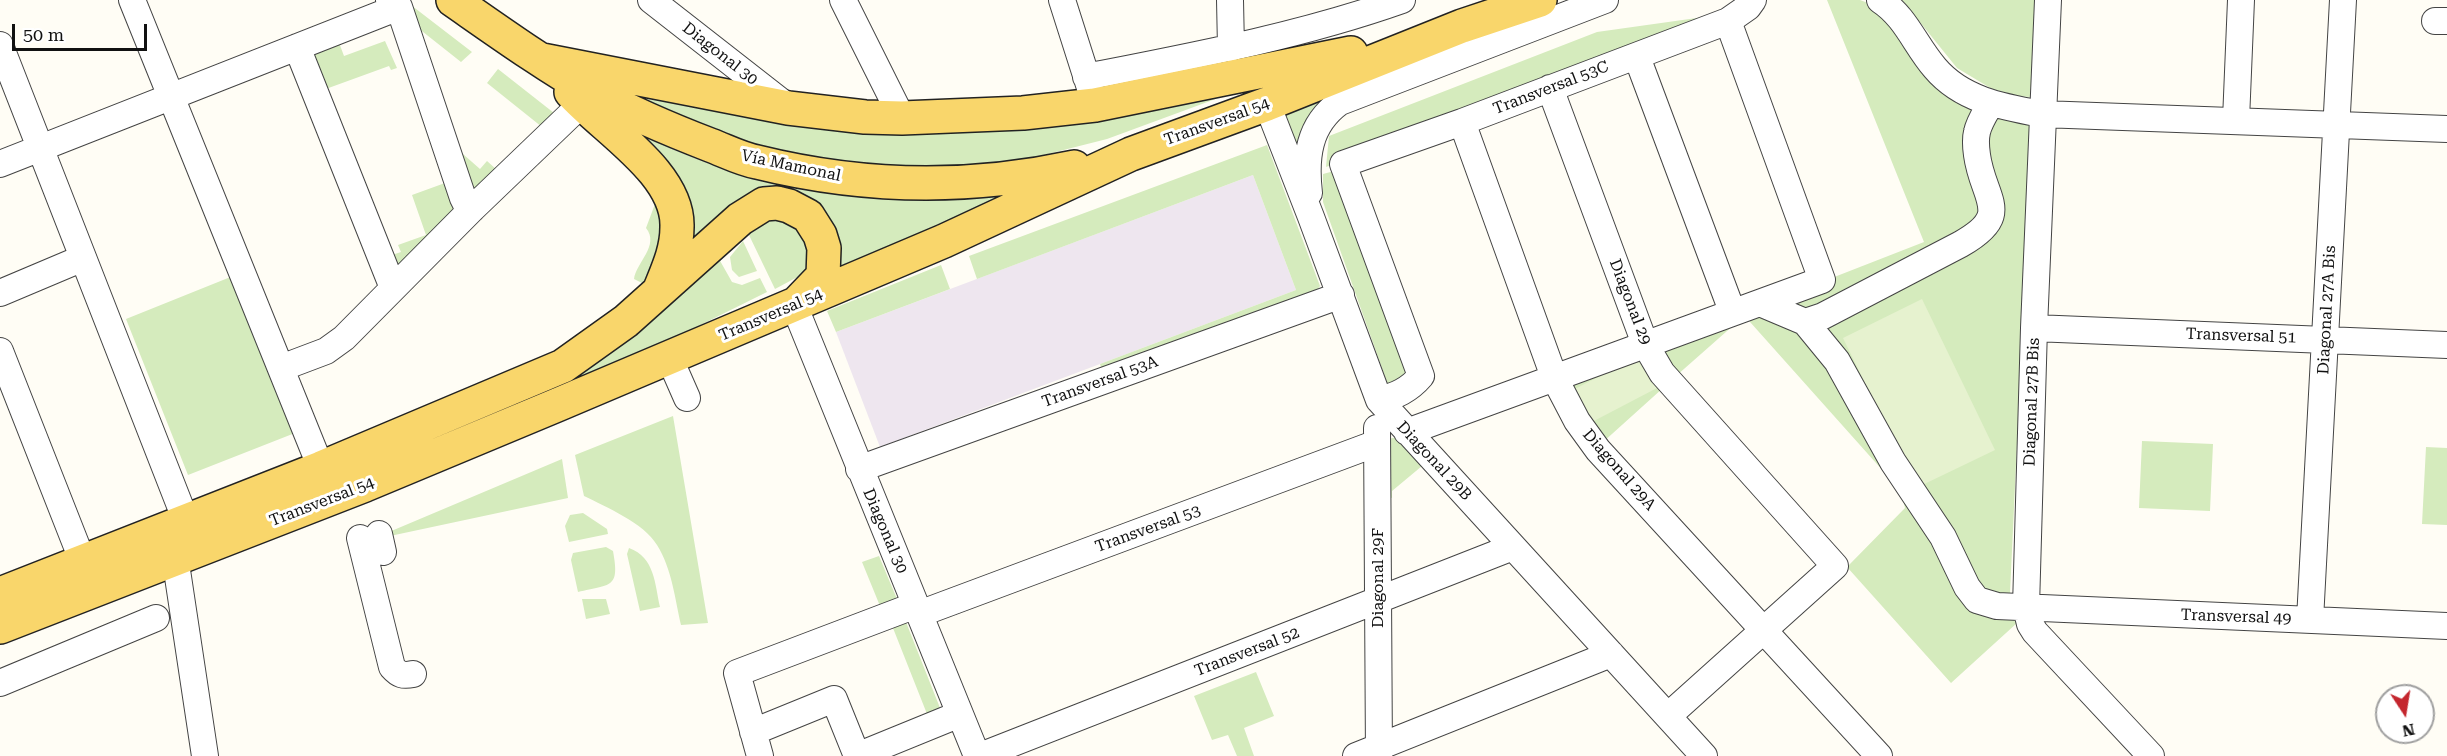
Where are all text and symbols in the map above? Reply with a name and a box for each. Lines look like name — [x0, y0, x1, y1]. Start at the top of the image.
scale bar — [15, 12, 150, 50]
street label: Diagonal 30 — [678, 19, 762, 89]
text: 50 m — [23, 24, 64, 45]
street label: Transversal 53C — [1490, 57, 1612, 119]
street label: Transversal 54 — [1162, 94, 1272, 150]
street label: Vía Mamonal — [740, 146, 842, 186]
street label: Diagonal 27A Bis — [2314, 245, 2340, 375]
street label: Diagonal 29 — [1605, 256, 1655, 348]
street label: Transversal 54 — [716, 285, 826, 345]
street label: Transversal 51 — [2185, 324, 2297, 348]
street label: Diagonal 27B Bis — [2020, 337, 2044, 467]
street label: Transversal 53A — [1039, 352, 1161, 412]
street label: Diagonal 29B — [1392, 417, 1476, 505]
street label: Diagonal 29A — [1578, 425, 1660, 515]
street label: Transversal 54 — [267, 473, 377, 531]
street label: Diagonal 30 — [858, 486, 912, 576]
street label: Transversal 53 — [1093, 501, 1203, 557]
street label: Diagonal 29F — [1368, 528, 1388, 628]
street label: Transversal 49 — [2180, 605, 2292, 629]
street label: Transversal 52 — [1192, 623, 1302, 681]
north arrow — [2375, 684, 2435, 744]
text: N — [2400, 720, 2416, 741]

